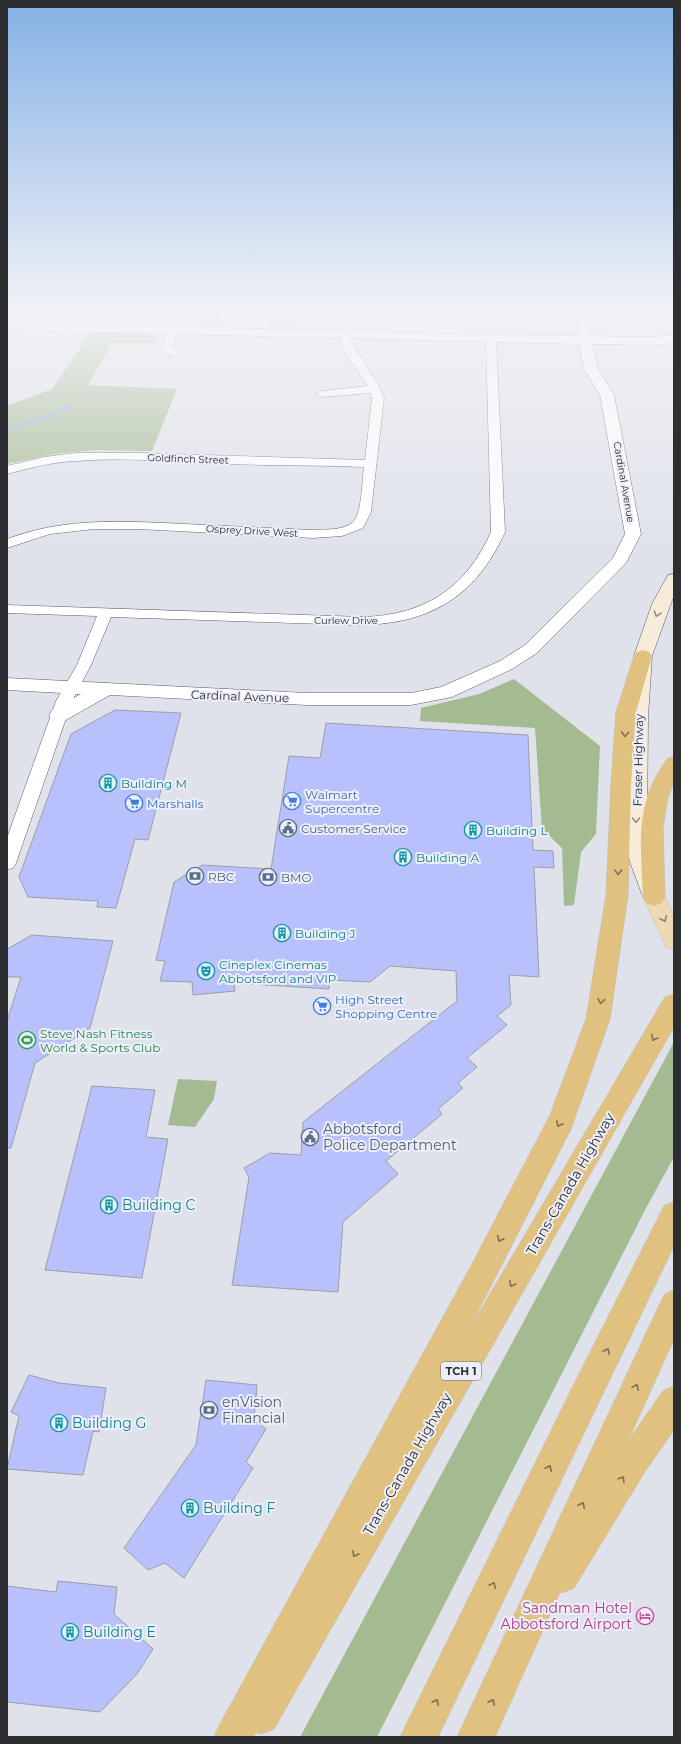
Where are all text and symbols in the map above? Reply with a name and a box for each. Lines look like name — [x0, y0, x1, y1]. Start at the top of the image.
street label: Cardinal Avenue — [610, 441, 638, 523]
street label: Goldfinch Street — [147, 451, 229, 467]
street label: Osprey Drive West — [206, 522, 298, 540]
one-way arrow — [654, 610, 662, 617]
street label: Curlew Drive — [314, 614, 378, 627]
street label: Cardinal Avenue — [191, 687, 289, 705]
street label: Fraser Highway — [630, 713, 646, 807]
one-way arrow — [620, 731, 629, 737]
building icon: Building M — [98, 773, 118, 793]
place label: Building M — [121, 776, 187, 791]
place label: Walmart Supercentre — [305, 787, 379, 816]
supermarket icon: Walmart Supercentre — [282, 791, 302, 811]
supermarket icon: Marshalls — [124, 793, 144, 813]
place label: Marshalls — [147, 796, 204, 811]
one-way arrow — [632, 817, 640, 823]
public building icon: Customer Service — [278, 818, 298, 838]
building icon: Building L — [463, 820, 483, 840]
place label: Customer Service — [301, 821, 407, 836]
place label: Building L — [486, 823, 547, 838]
building icon: Building A — [393, 847, 413, 867]
place label: Building A — [416, 850, 479, 865]
bank icon: RBC — [185, 866, 205, 886]
bank icon: BMO — [258, 867, 278, 887]
place label: RBC — [208, 869, 235, 884]
one-way arrow — [614, 869, 622, 875]
place label: BMO — [281, 870, 312, 885]
one-way arrow — [659, 914, 667, 922]
building icon: Building J — [272, 923, 292, 943]
place label: Building J — [295, 926, 355, 941]
place label: Cineplex Cinemas Abbotsford and VIP — [219, 957, 336, 986]
theatre icon: Cineplex Cinemas Abbotsford and VIP — [196, 961, 216, 981]
place label: High Street Shopping Centre — [335, 992, 437, 1021]
supermarket icon: High Street Shopping Centre — [312, 996, 332, 1016]
one-way arrow — [597, 998, 606, 1004]
place label: Steve Nash Fitness World & Sports Club — [40, 1026, 160, 1055]
sports icon: Steve Nash Fitness World & Sports Club — [17, 1030, 37, 1050]
one-way arrow — [652, 1034, 659, 1041]
street label: Trans-Canada Highway — [522, 1109, 618, 1259]
one-way arrow — [557, 1119, 564, 1127]
place label: Abbotsford Police Department — [323, 1120, 457, 1154]
public building icon: Abbotsford Police Department — [300, 1127, 320, 1147]
building icon: Building C — [99, 1195, 119, 1215]
place label: Building C — [122, 1196, 195, 1214]
one-way arrow — [497, 1235, 505, 1243]
one-way arrow — [509, 1280, 516, 1287]
one-way arrow — [602, 1348, 609, 1355]
road number: TCH 1 — [441, 1362, 481, 1380]
one-way arrow — [631, 1384, 639, 1392]
street label: Trans-Canada Highway — [359, 1389, 455, 1539]
place label: enVision Financial — [222, 1393, 285, 1427]
bank icon: enVision Financial — [199, 1400, 219, 1420]
building icon: Building G — [49, 1413, 69, 1433]
place label: Building G — [72, 1414, 146, 1432]
one-way arrow — [544, 1465, 552, 1472]
one-way arrow — [618, 1477, 625, 1484]
building icon: Building F — [180, 1498, 200, 1518]
place label: Building F — [203, 1499, 275, 1517]
one-way arrow — [577, 1502, 585, 1510]
one-way arrow — [353, 1549, 360, 1557]
one-way arrow — [488, 1582, 496, 1589]
place label: Sandman Hotel Abbotsford Airport — [501, 1599, 632, 1633]
hotel icon: Sandman Hotel Abbotsford Airport — [635, 1606, 655, 1626]
building icon: Building E — [60, 1622, 80, 1642]
place label: Building E — [83, 1623, 156, 1641]
one-way arrow — [487, 1698, 495, 1706]
one-way arrow — [431, 1699, 439, 1706]

